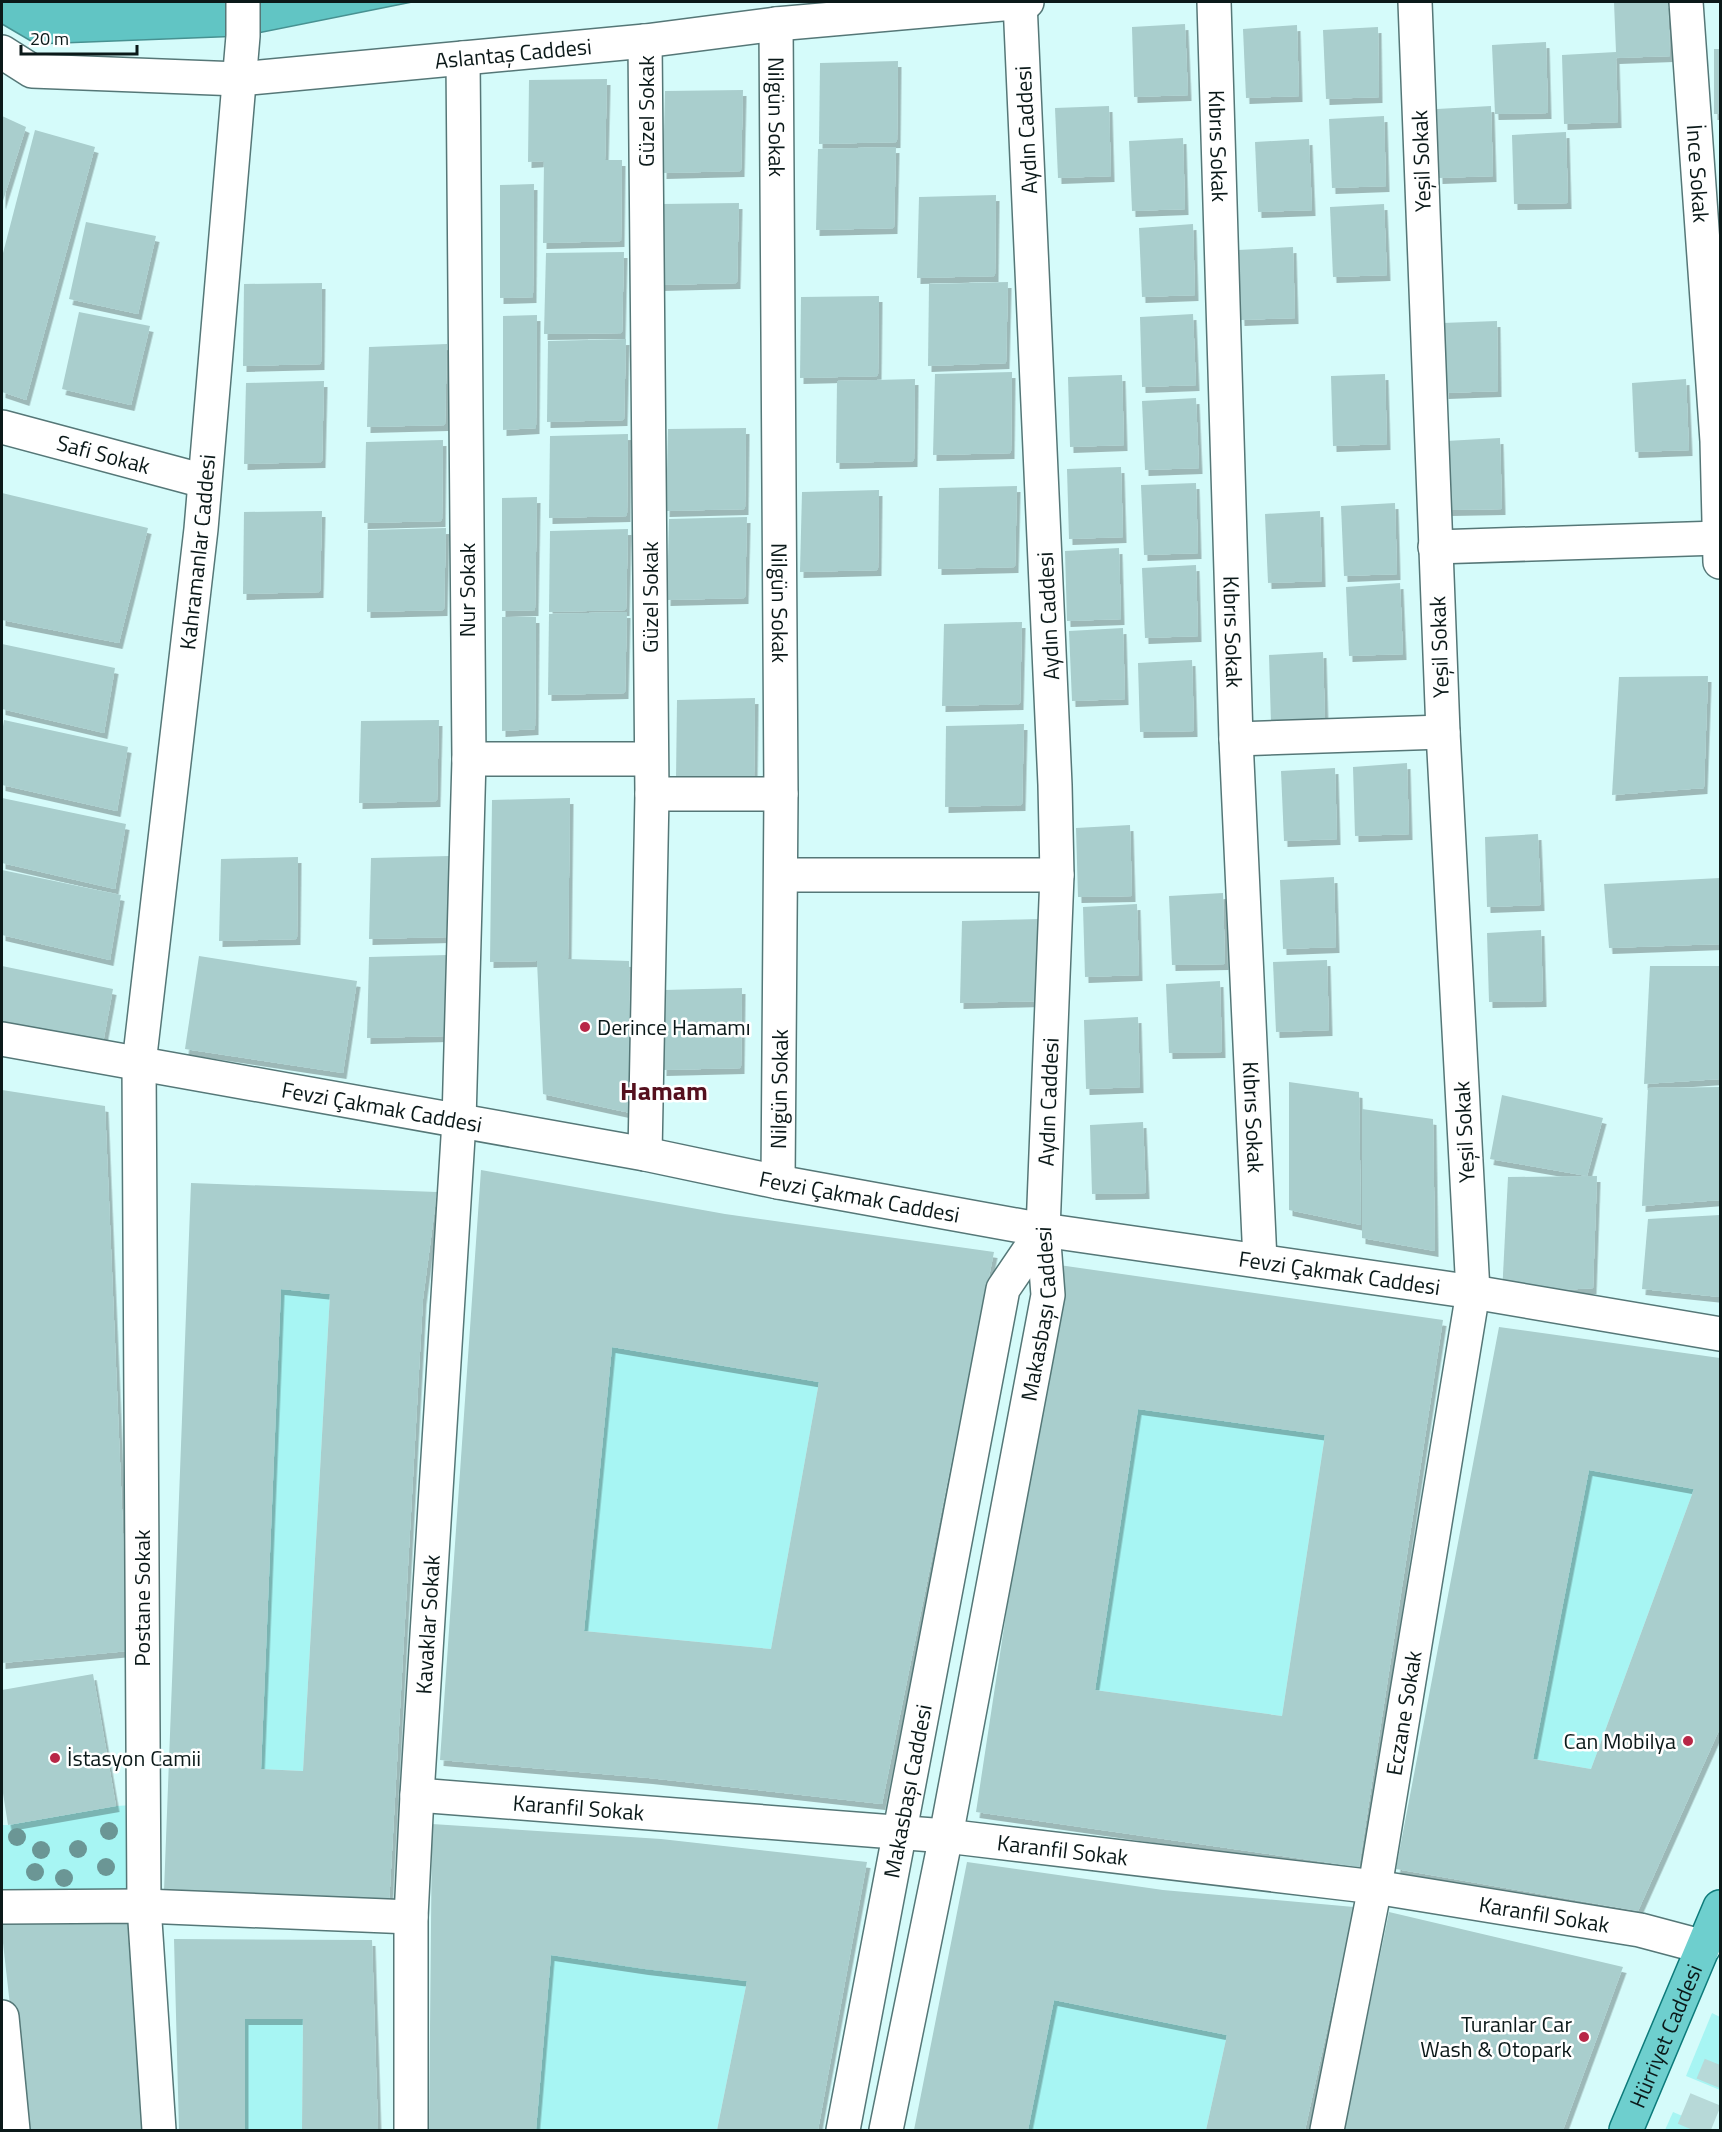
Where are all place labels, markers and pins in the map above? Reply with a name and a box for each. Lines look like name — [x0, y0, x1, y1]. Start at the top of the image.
place label: Derince Hamamı — [597, 1010, 750, 1044]
marker: Derince Hamamı — [578, 1020, 592, 1034]
place label: Can Mobilya — [1563, 1724, 1676, 1758]
marker: Can Mobilya — [1681, 1734, 1695, 1748]
place label: İstasyon Camii — [67, 1741, 201, 1775]
marker: İstasyon Camii — [48, 1751, 62, 1765]
place label: Turanlar Car Wash & Otopark — [1420, 2007, 1572, 2066]
marker: Turanlar Car Wash & Otopark — [1577, 2030, 1591, 2044]

